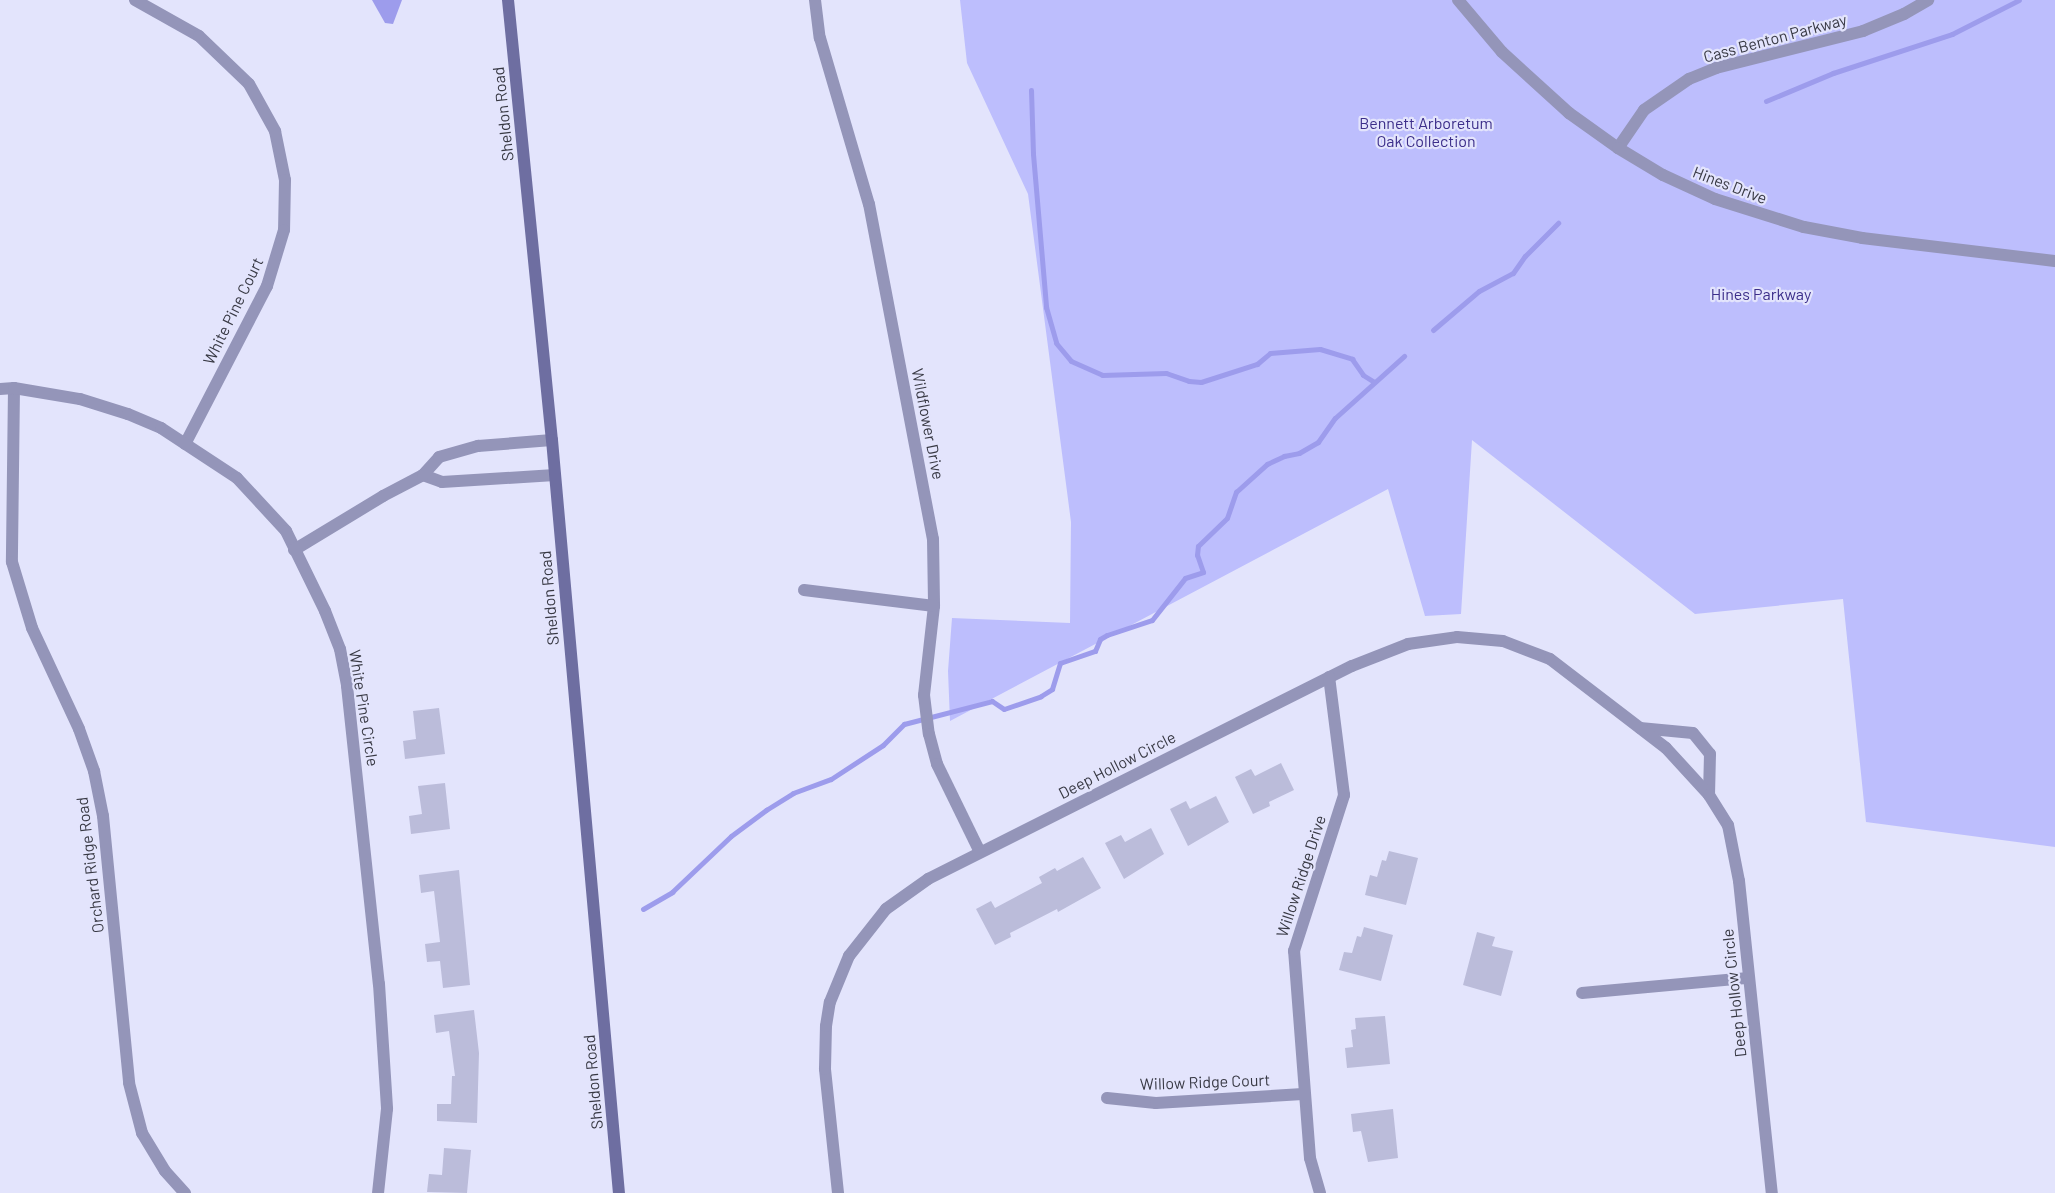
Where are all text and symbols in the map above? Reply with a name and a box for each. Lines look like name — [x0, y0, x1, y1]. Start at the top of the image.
street label: Cass Benton Parkway — [1701, 10, 1849, 66]
street label: Sheldon Road — [489, 66, 517, 162]
park label: Bennett Arboretum Oak Collection — [1359, 113, 1493, 151]
street label: Hines Drive — [1690, 162, 1770, 208]
street label: White Pine Court — [199, 254, 267, 368]
park label: Hines Parkway — [1711, 284, 1811, 304]
street label: Wildflower Drive — [908, 367, 948, 481]
street label: Sheldon Road — [535, 550, 563, 646]
street label: White Pine Circle — [345, 648, 383, 768]
street label: Deep Hollow Circle — [1055, 727, 1179, 803]
street label: Orchard Ridge Road — [72, 796, 108, 934]
street label: Willow Ridge Drive — [1272, 813, 1330, 939]
street label: Deep Hollow Circle — [1718, 928, 1750, 1058]
street label: Sheldon Road — [579, 1034, 607, 1130]
street label: Willow Ridge Court — [1140, 1070, 1270, 1094]

